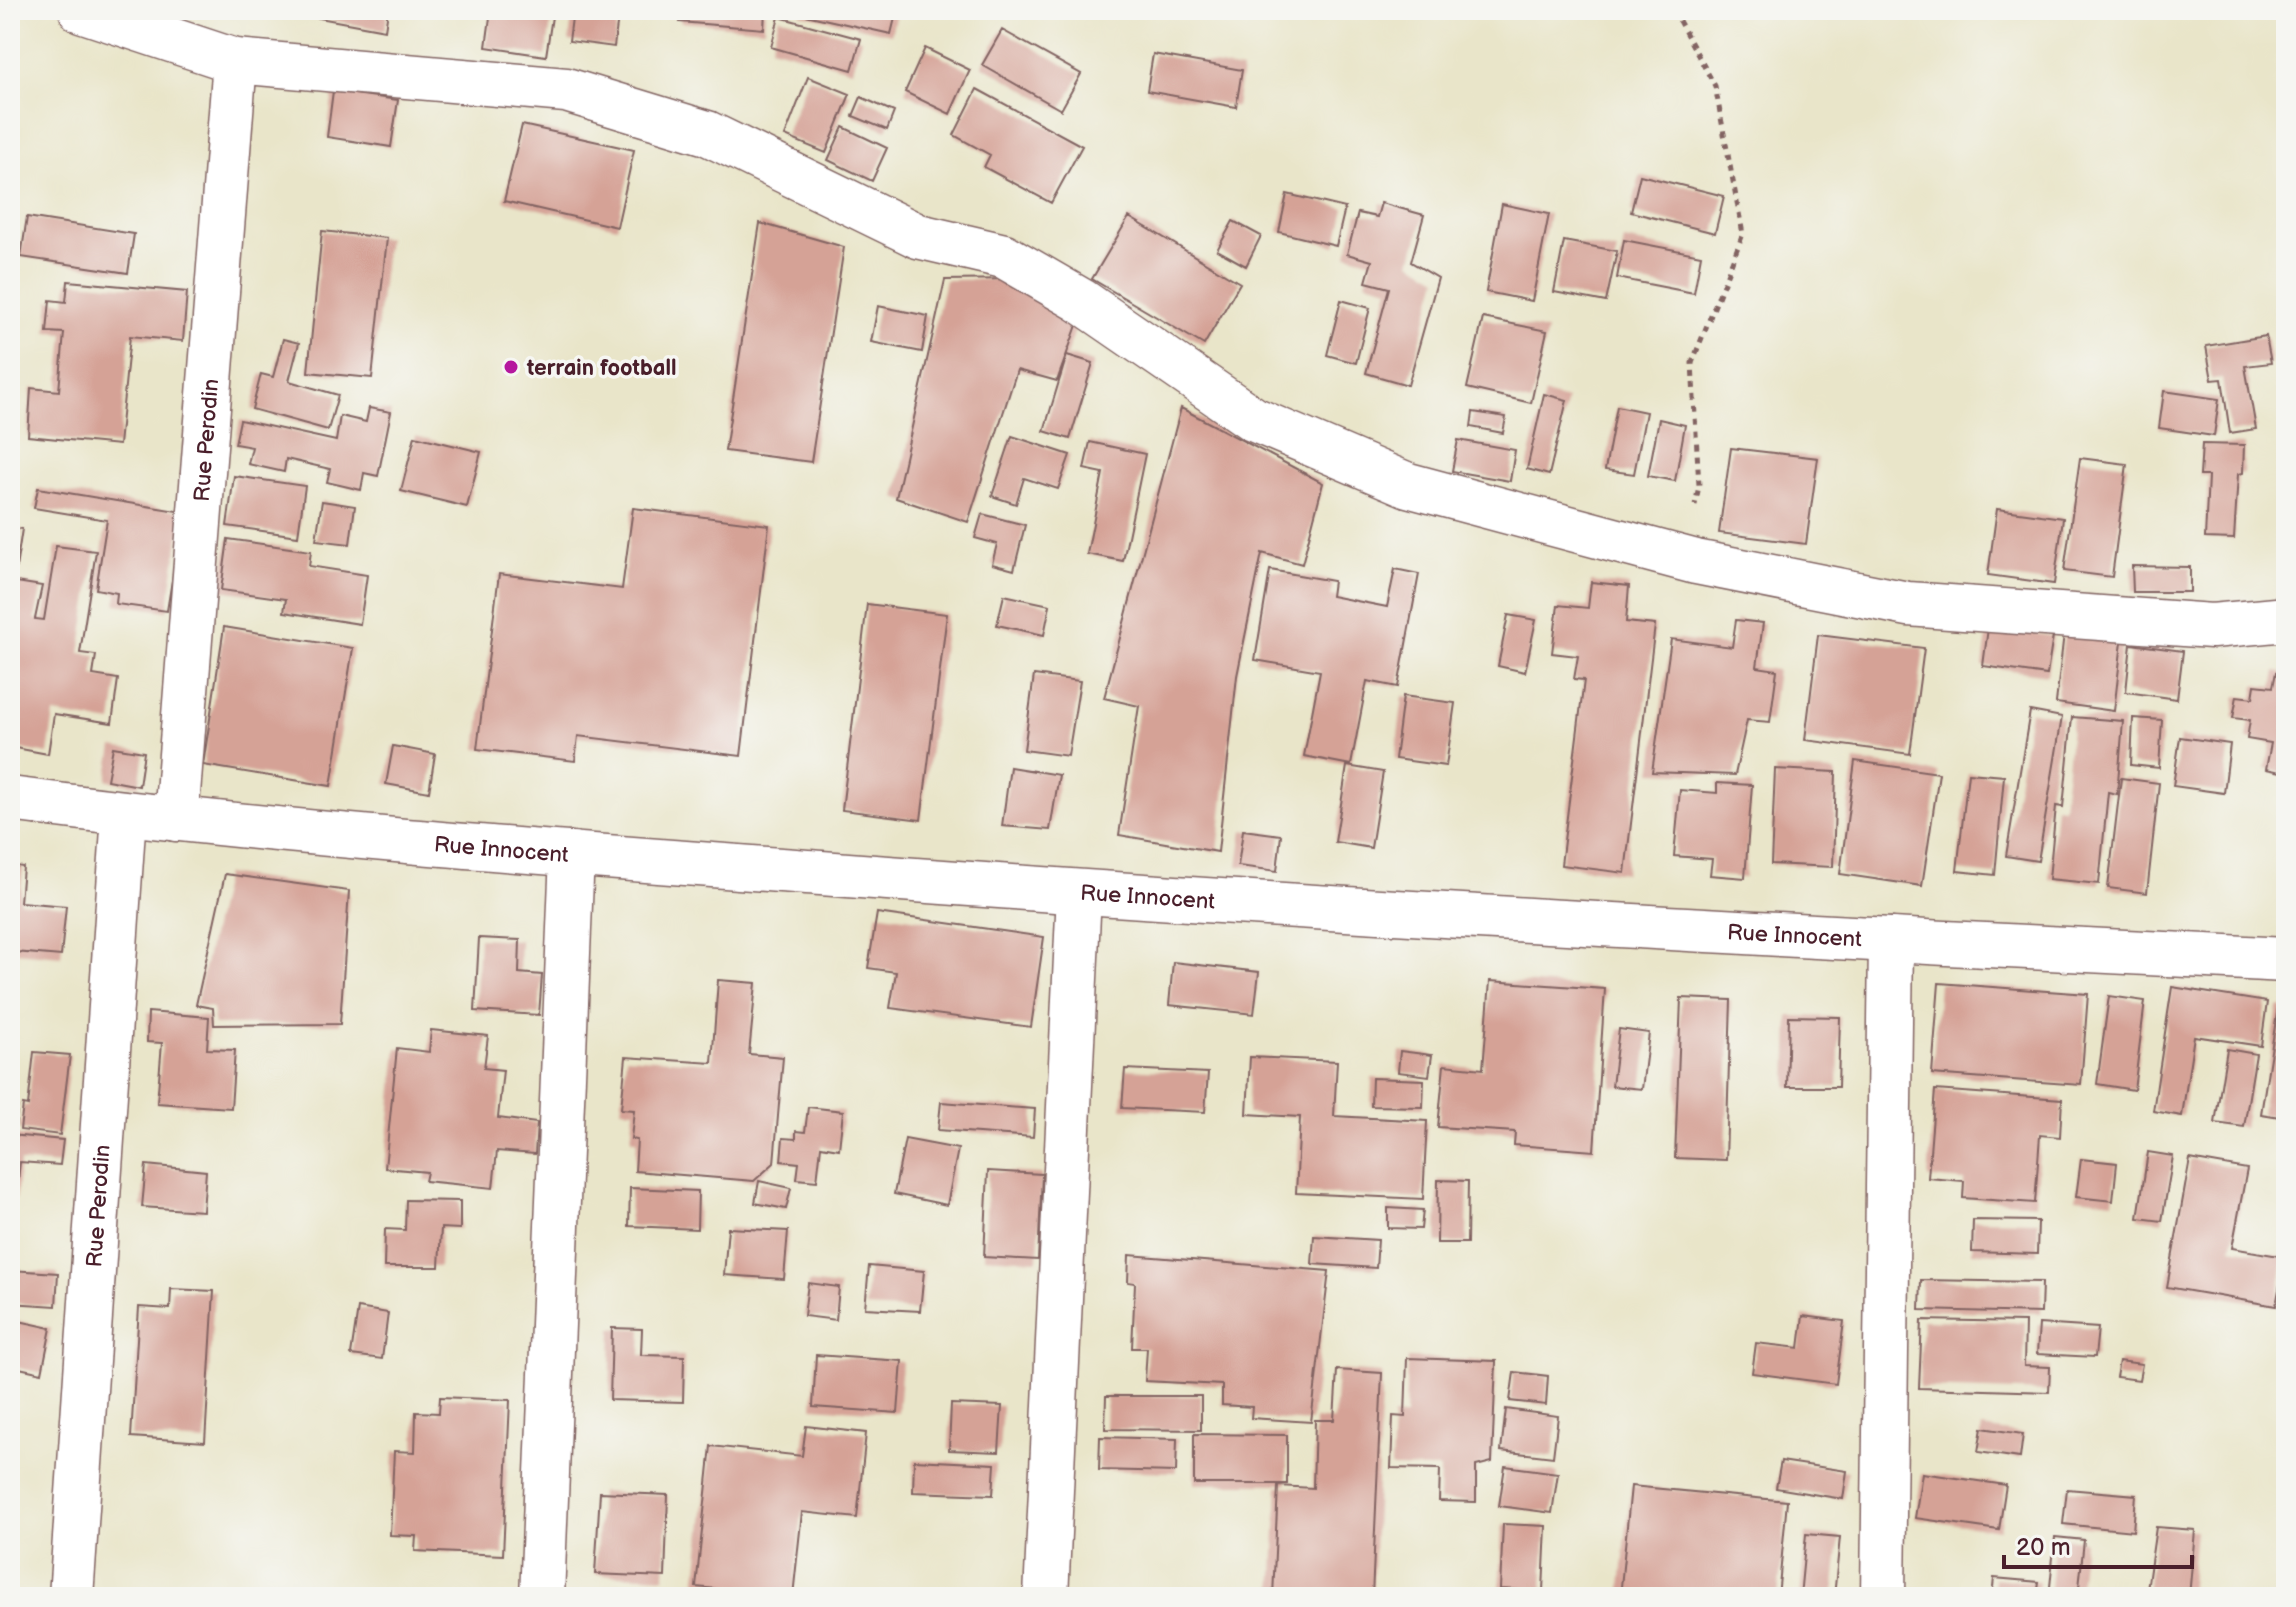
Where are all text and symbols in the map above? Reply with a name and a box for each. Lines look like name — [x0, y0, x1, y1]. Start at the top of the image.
place label: terrain football — [526, 355, 677, 382]
marker: terrain football — [502, 358, 520, 376]
street label: Rue Perodin — [189, 378, 225, 503]
street label: Rue Innocent — [433, 831, 570, 869]
street label: Rue Innocent — [1079, 880, 1216, 916]
street label: Rue Innocent — [1726, 919, 1863, 953]
street label: Rue Perodin — [81, 1144, 117, 1268]
scale bar — [2004, 1519, 2192, 1569]
text: 20 m — [2016, 1533, 2071, 1562]

